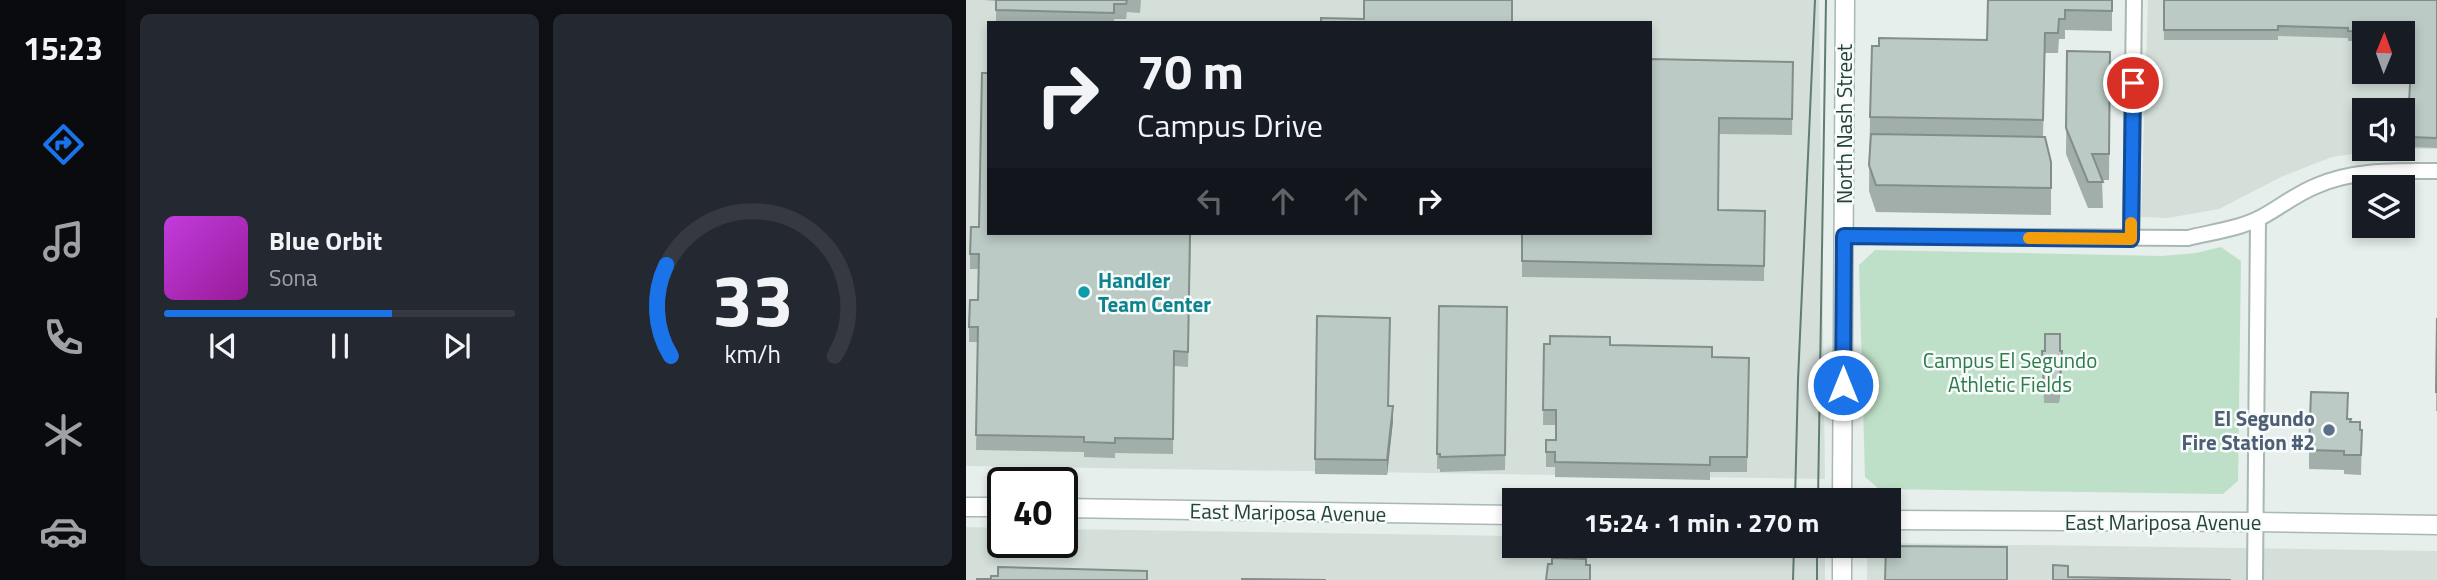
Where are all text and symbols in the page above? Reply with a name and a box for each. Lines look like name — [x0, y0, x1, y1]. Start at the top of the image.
north arrow — [2352, 21, 2415, 84]
map controls — [2352, 21, 2415, 238]
text: 15:23 — [23, 24, 103, 72]
text: 70 m — [1137, 33, 1244, 108]
street label: North Nash Street — [1828, 43, 1860, 204]
icon: right — [1022, 49, 1113, 140]
pin — [2103, 53, 2163, 113]
icon: arrive — [2114, 64, 2152, 102]
button: sound — [2352, 98, 2415, 161]
text: Campus Drive — [1137, 101, 1323, 149]
icon: directions — [39, 120, 88, 169]
button: layers — [2352, 175, 2415, 238]
icon: left — [1191, 182, 1229, 220]
icon: ahead — [1264, 182, 1302, 220]
icon: ahead — [1337, 182, 1375, 220]
icon: right — [1410, 182, 1448, 220]
icon: music — [39, 217, 88, 266]
text: Blue Orbit — [269, 221, 382, 260]
text: 33 — [712, 244, 793, 354]
text: Sona — [269, 260, 317, 295]
place label: Handler Team Center — [1098, 264, 1211, 320]
marker: Handler Team Center — [1076, 284, 1092, 300]
icon: phone — [39, 313, 88, 362]
icon: previous — [204, 327, 242, 365]
icon: pause — [321, 327, 359, 365]
icon: next — [438, 327, 476, 365]
text: km/h — [724, 335, 781, 373]
park label: Campus El Segundo Athletic Fields — [1923, 344, 2097, 400]
position arrow — [1806, 348, 1880, 422]
place label: El Segundo Fire Station #2 — [2182, 402, 2315, 458]
icon: climate — [39, 410, 88, 459]
marker: El Segundo Fire Station #2 — [2321, 422, 2337, 438]
speed limit sign: 40 — [987, 467, 1078, 558]
street label: East Mariposa Avenue — [1189, 494, 1387, 530]
text: 15:24 · 1 min · 270 m — [1584, 503, 1819, 542]
street label: East Mariposa Avenue — [2065, 506, 2261, 538]
icon: car — [39, 507, 88, 556]

